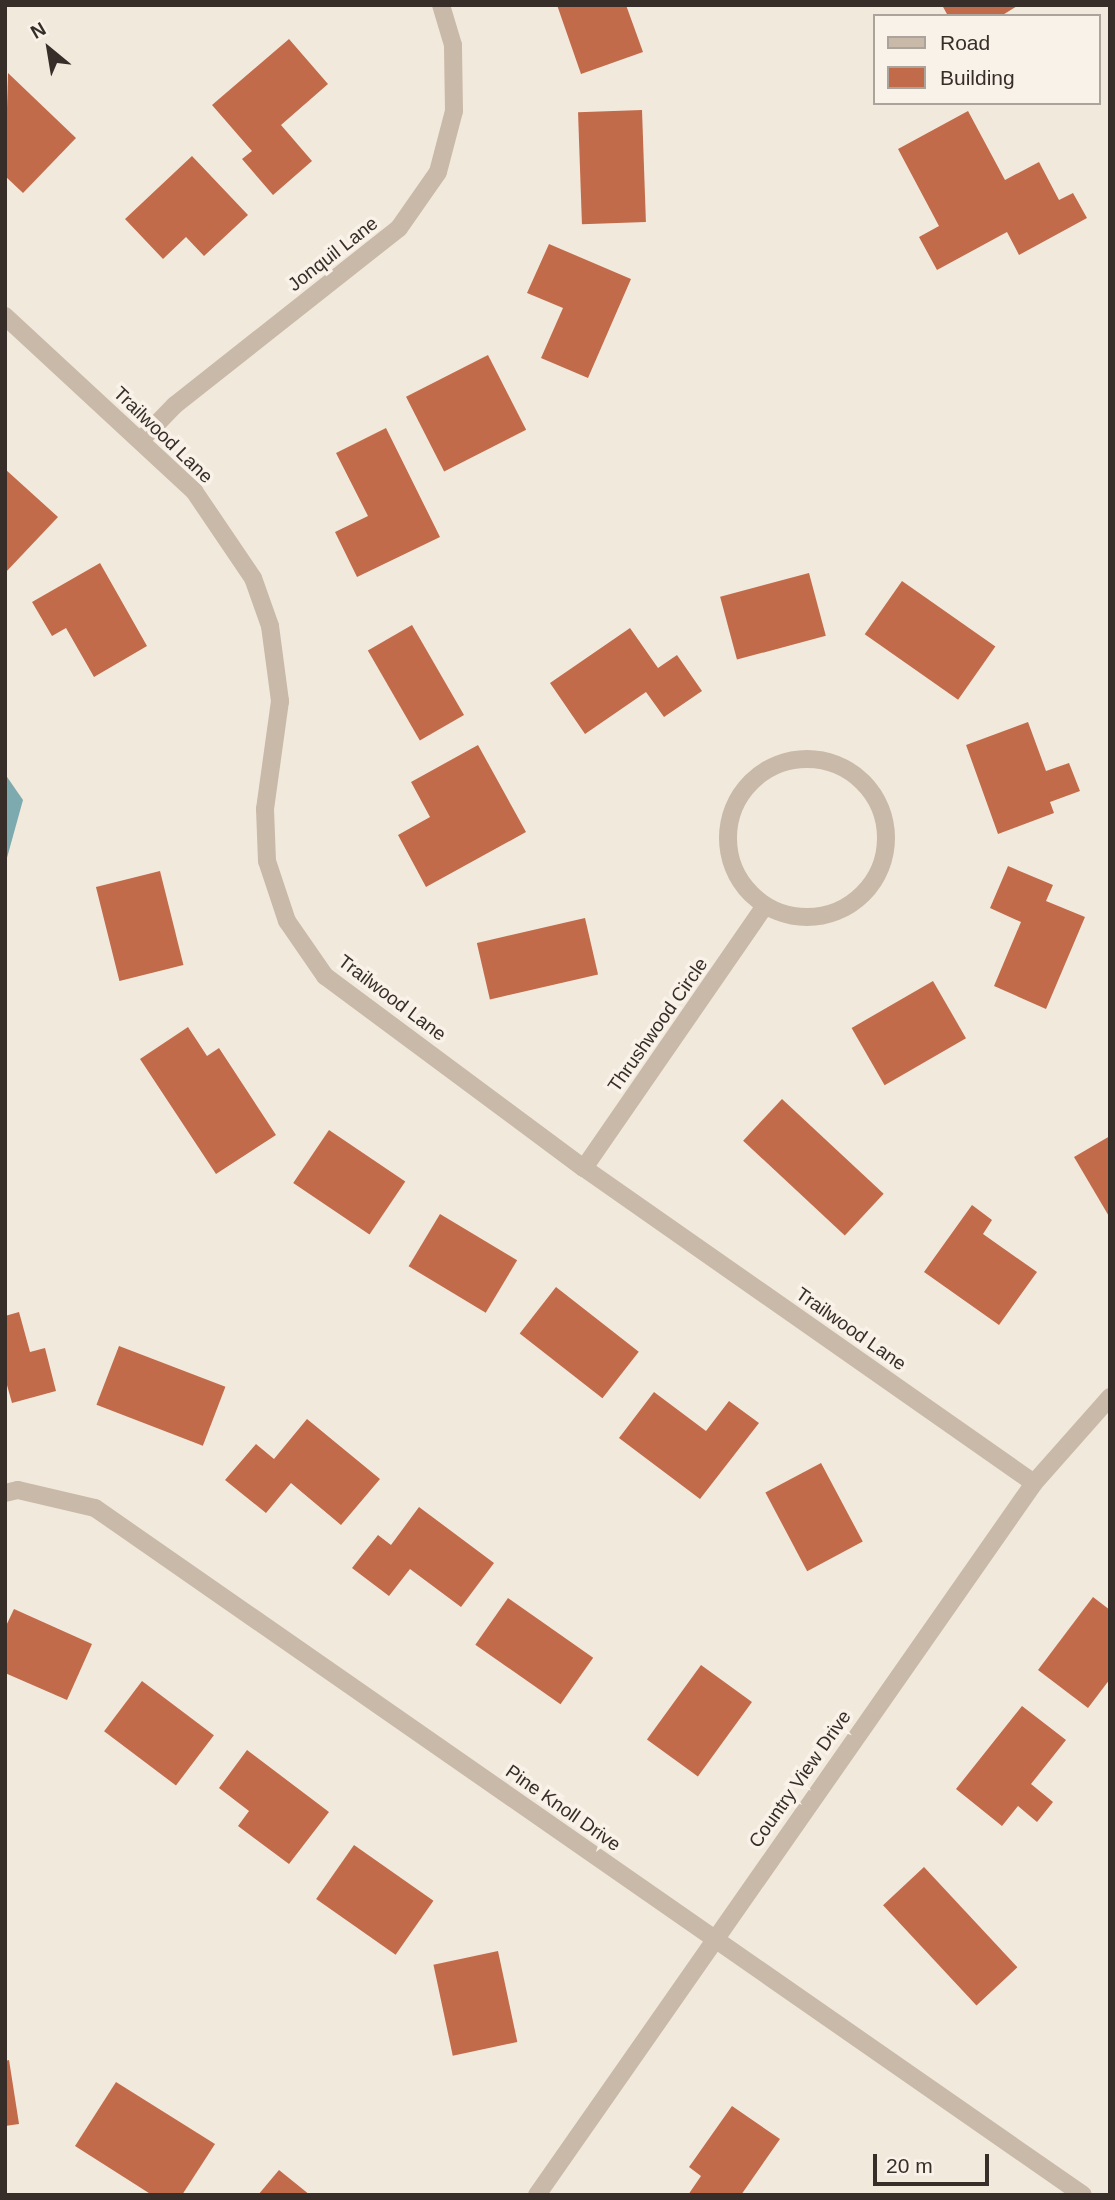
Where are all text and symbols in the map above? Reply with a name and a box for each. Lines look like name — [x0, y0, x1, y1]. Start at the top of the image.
north arrow — [14, 14, 84, 84]
legend — [874, 14, 1101, 105]
text: N — [27, 18, 49, 43]
text: Road — [940, 31, 990, 54]
text: Building — [940, 66, 1015, 89]
street label: Jonquil Lane — [284, 212, 382, 296]
street label: Trailwood Lane — [109, 382, 217, 488]
street label: Trailwood Lane — [334, 950, 450, 1046]
street label: Thrushwood Circle — [603, 954, 713, 1096]
street label: Trailwood Lane — [792, 1283, 910, 1375]
street label: Country View Drive — [744, 1706, 856, 1852]
street label: Pine Knoll Drive — [501, 1760, 625, 1856]
scale bar — [877, 2140, 992, 2184]
text: 20 m — [886, 2154, 933, 2177]

